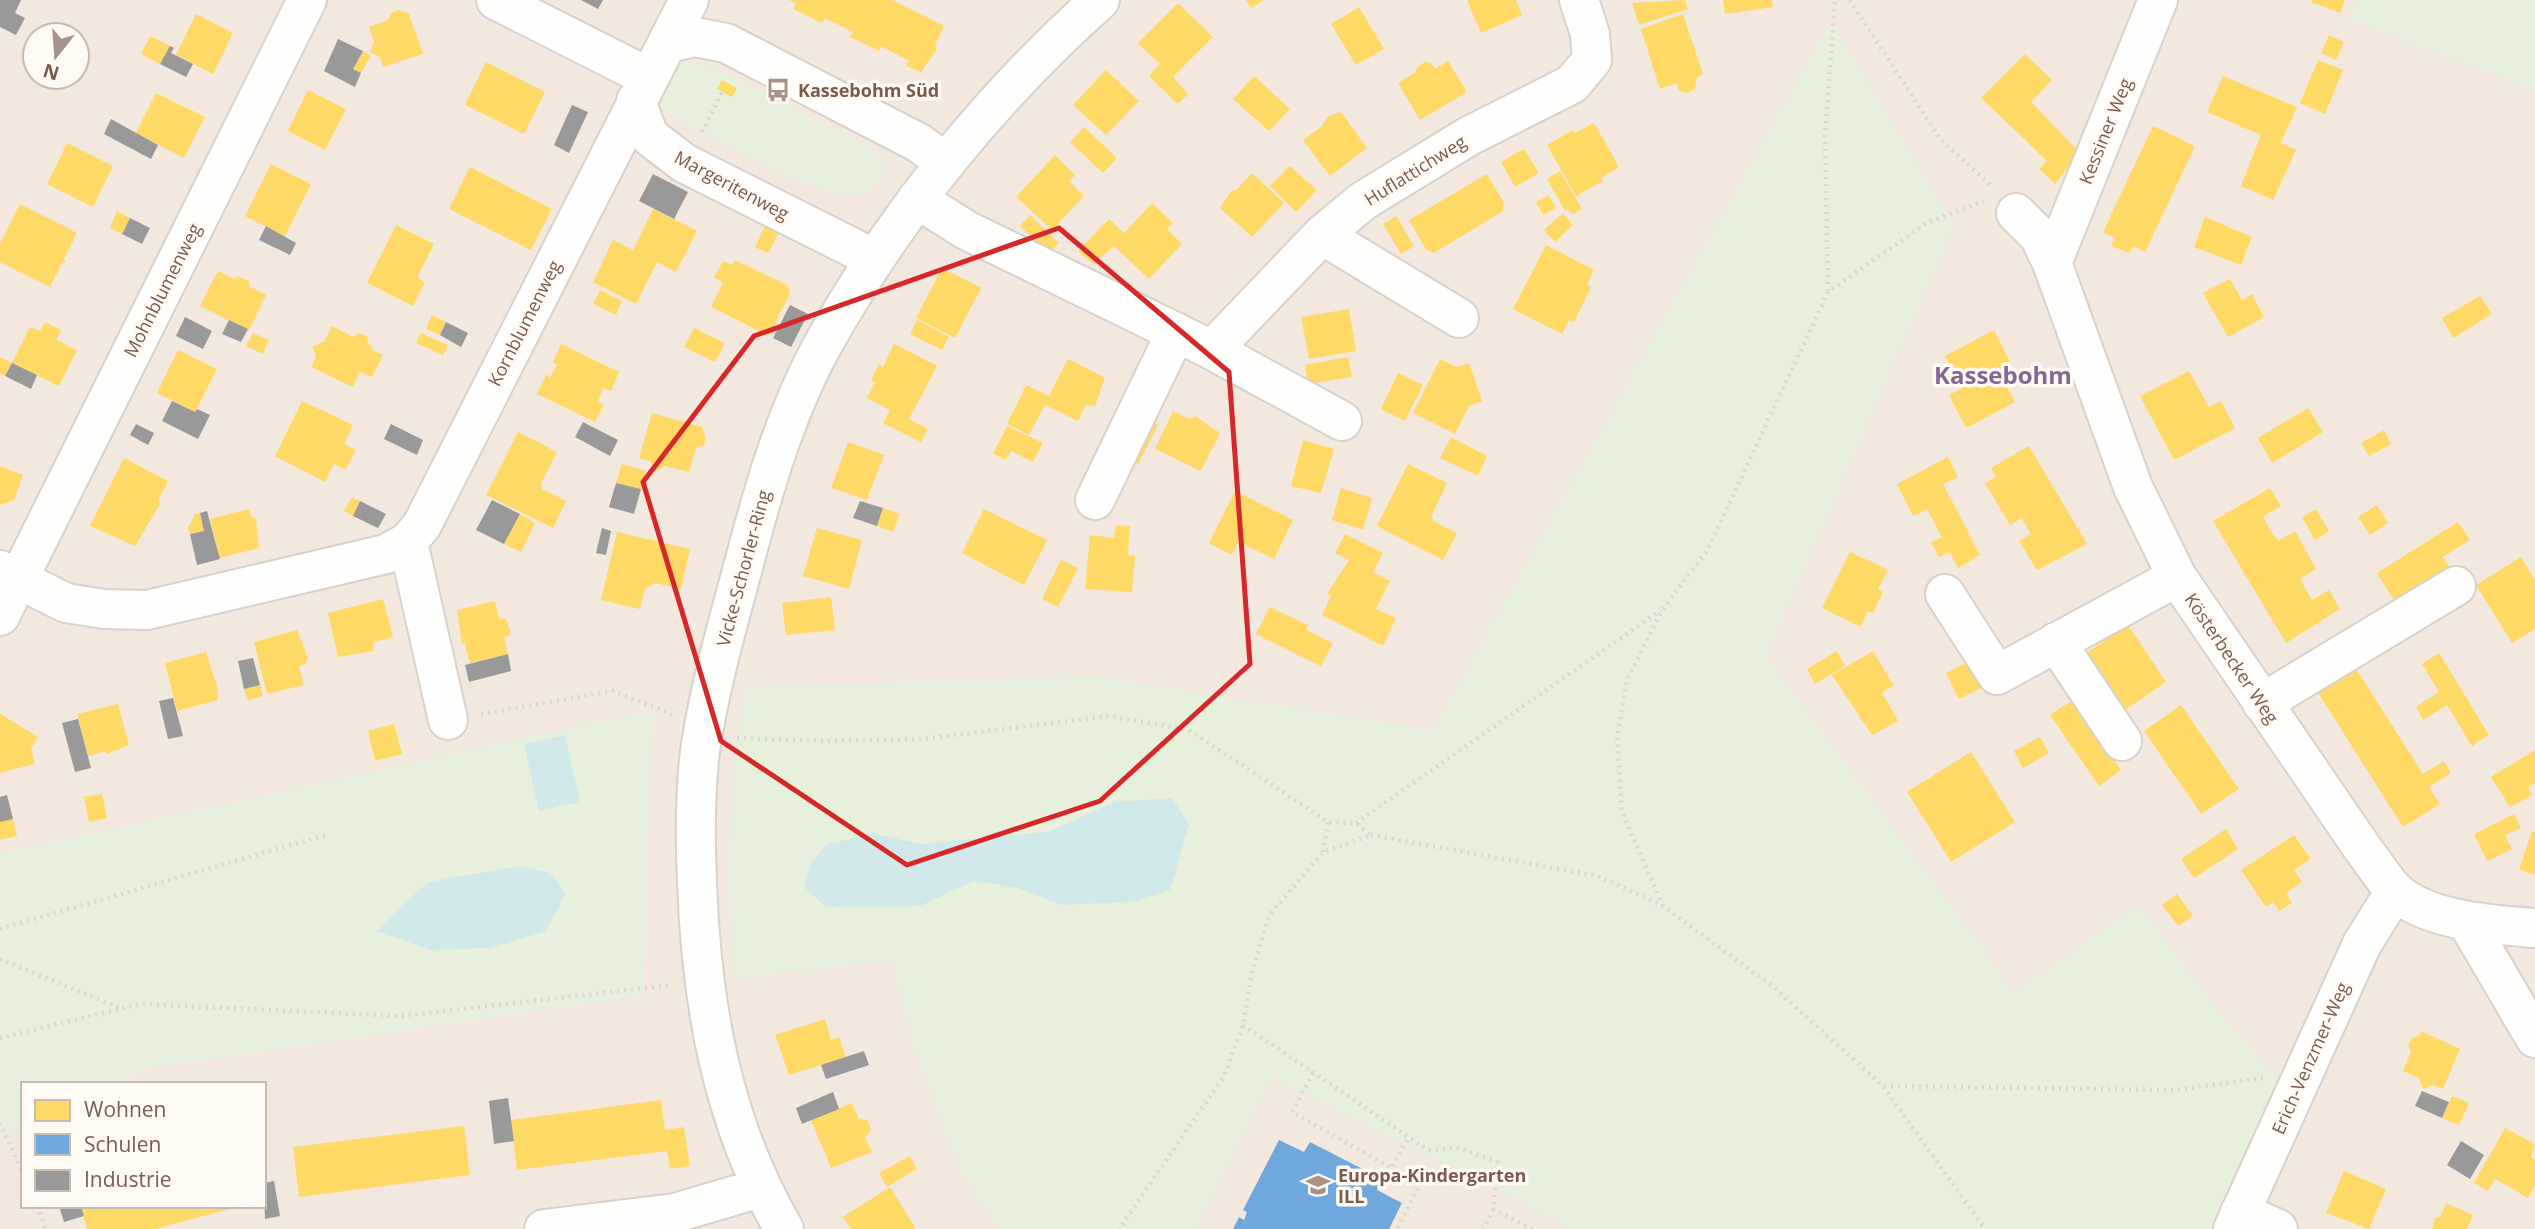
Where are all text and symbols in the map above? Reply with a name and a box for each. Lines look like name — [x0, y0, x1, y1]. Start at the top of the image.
north arrow — [21, 21, 91, 91]
text: N — [40, 58, 62, 87]
street label: Kessiner Weg — [2073, 74, 2137, 188]
bus stop icon: Kassebohm Süd — [764, 76, 792, 104]
place label: Kassebohm Süd — [798, 78, 939, 102]
street label: Huflattichweg — [1360, 129, 1471, 211]
street label: Margeritenweg — [670, 145, 794, 225]
street label: Mohnblumenweg — [118, 219, 206, 361]
street label: Kornblumenweg — [482, 256, 566, 390]
district label: Kassebohm — [1934, 358, 2072, 391]
street label: Vicke-Schorler-Ring — [711, 487, 776, 649]
street label: Kösterbecker Weg — [2180, 588, 2285, 728]
street label: Erich-Venzmer-Weg — [2266, 978, 2354, 1138]
legend — [21, 1082, 266, 1208]
text: Wohnen — [84, 1095, 166, 1123]
text: Schulen — [84, 1130, 161, 1158]
place label: Europa-Kindergarten ILL — [1338, 1163, 1526, 1208]
text: Industrie — [84, 1165, 172, 1193]
school or university icon: Europa-Kindergarten ILL — [1304, 1171, 1332, 1199]

